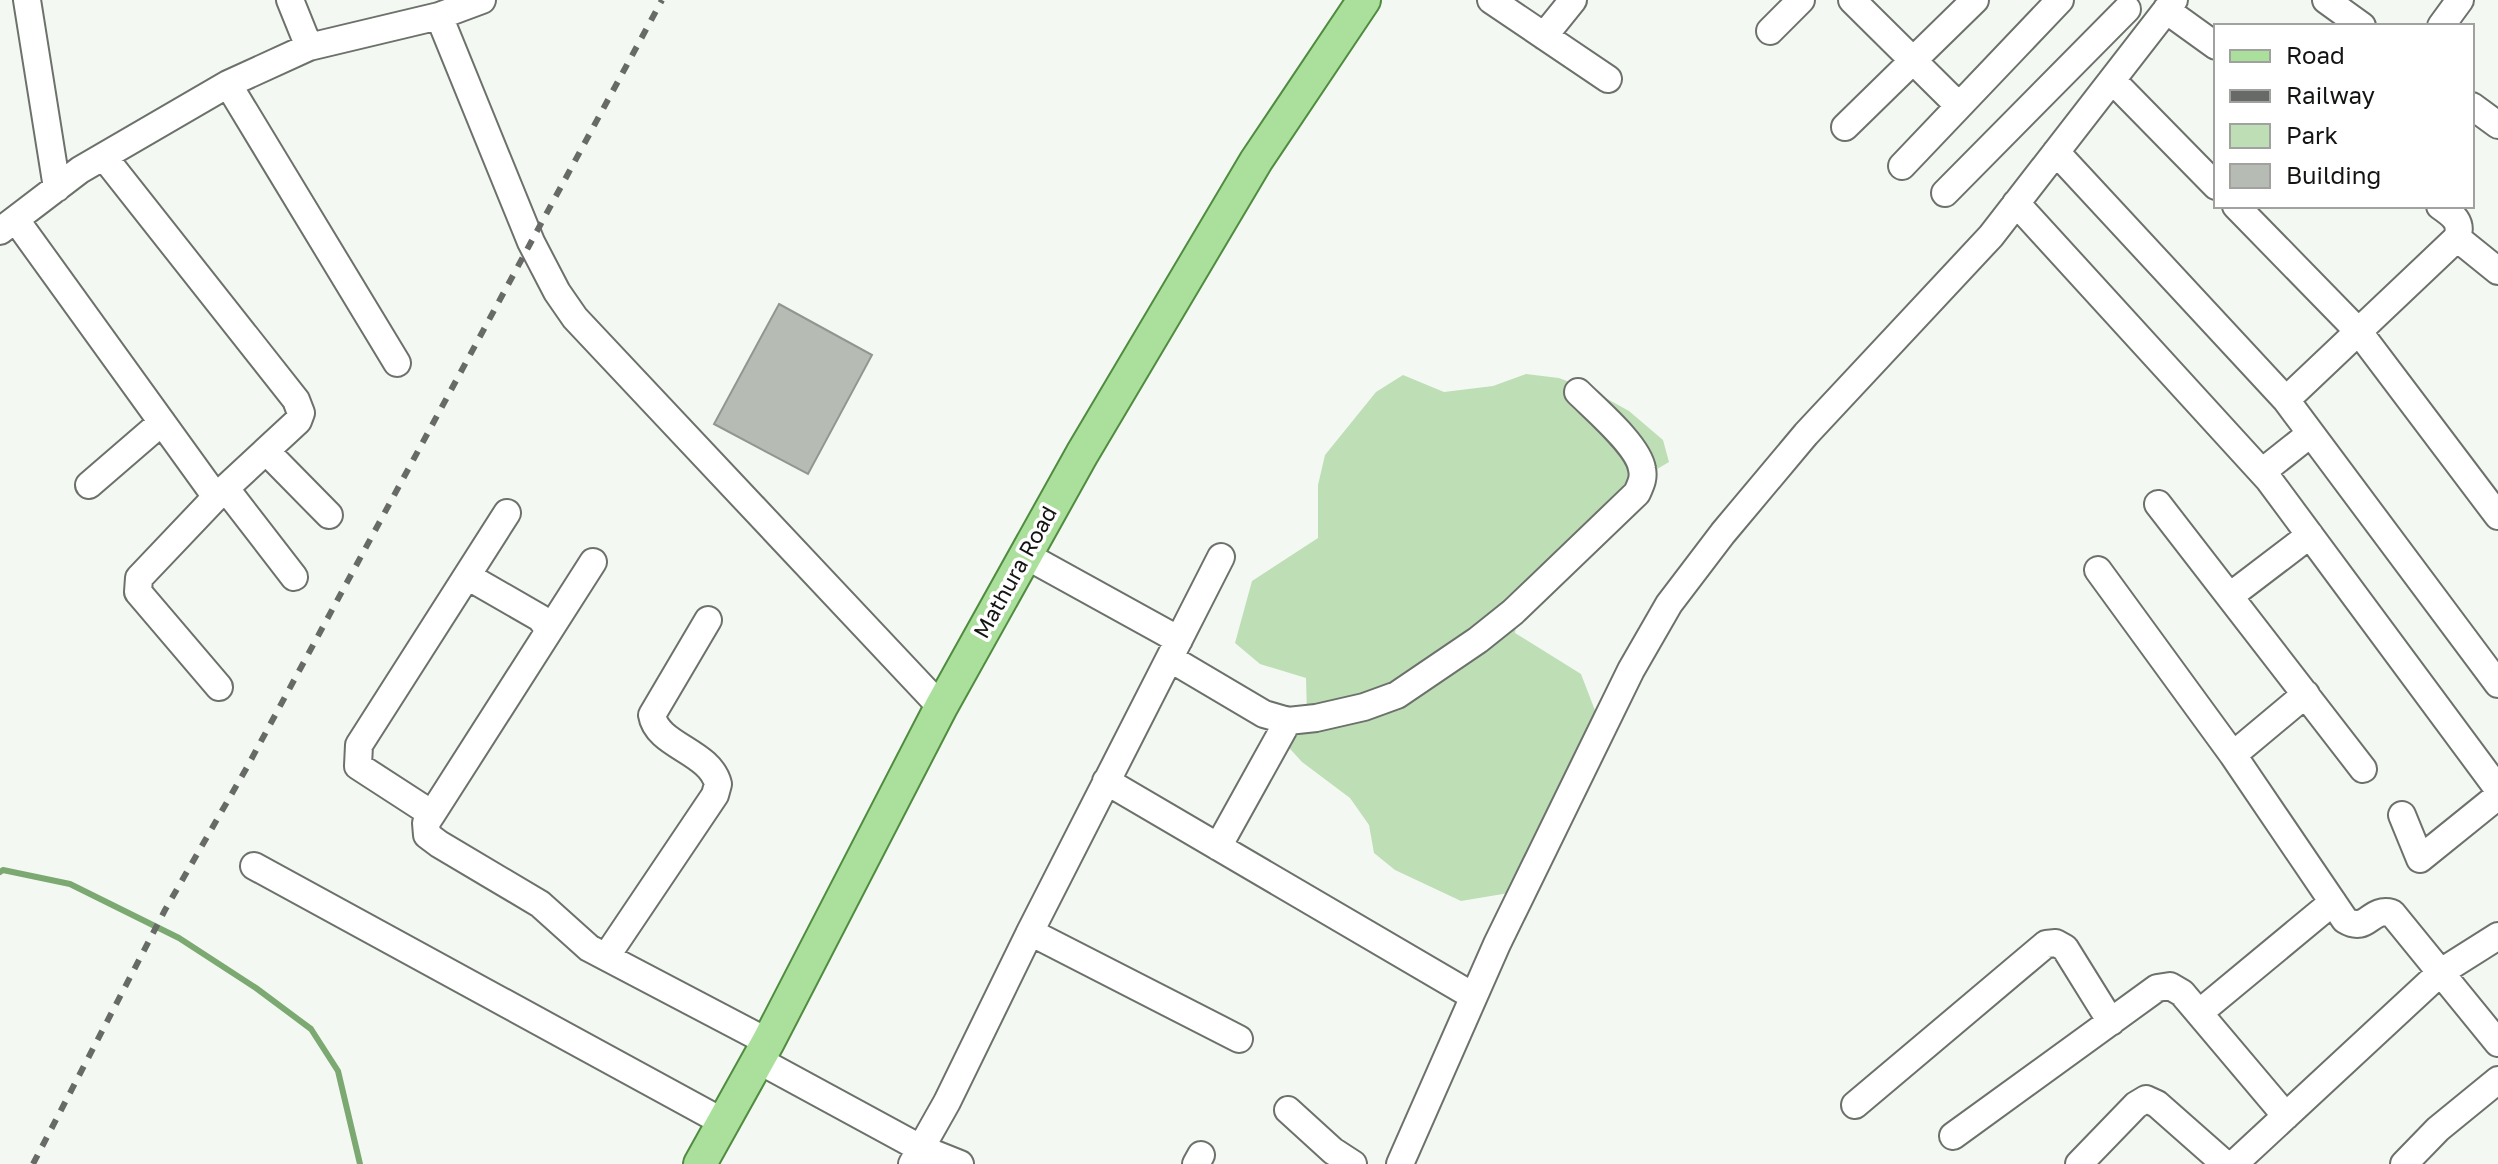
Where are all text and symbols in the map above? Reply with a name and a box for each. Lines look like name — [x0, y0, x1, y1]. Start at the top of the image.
legend — [2214, 24, 2474, 208]
text: Road — [2286, 40, 2345, 69]
text: Railway — [2286, 80, 2375, 109]
text: Park — [2286, 120, 2338, 149]
text: Building — [2286, 160, 2381, 189]
street label: Mathura Road — [967, 501, 1062, 643]

